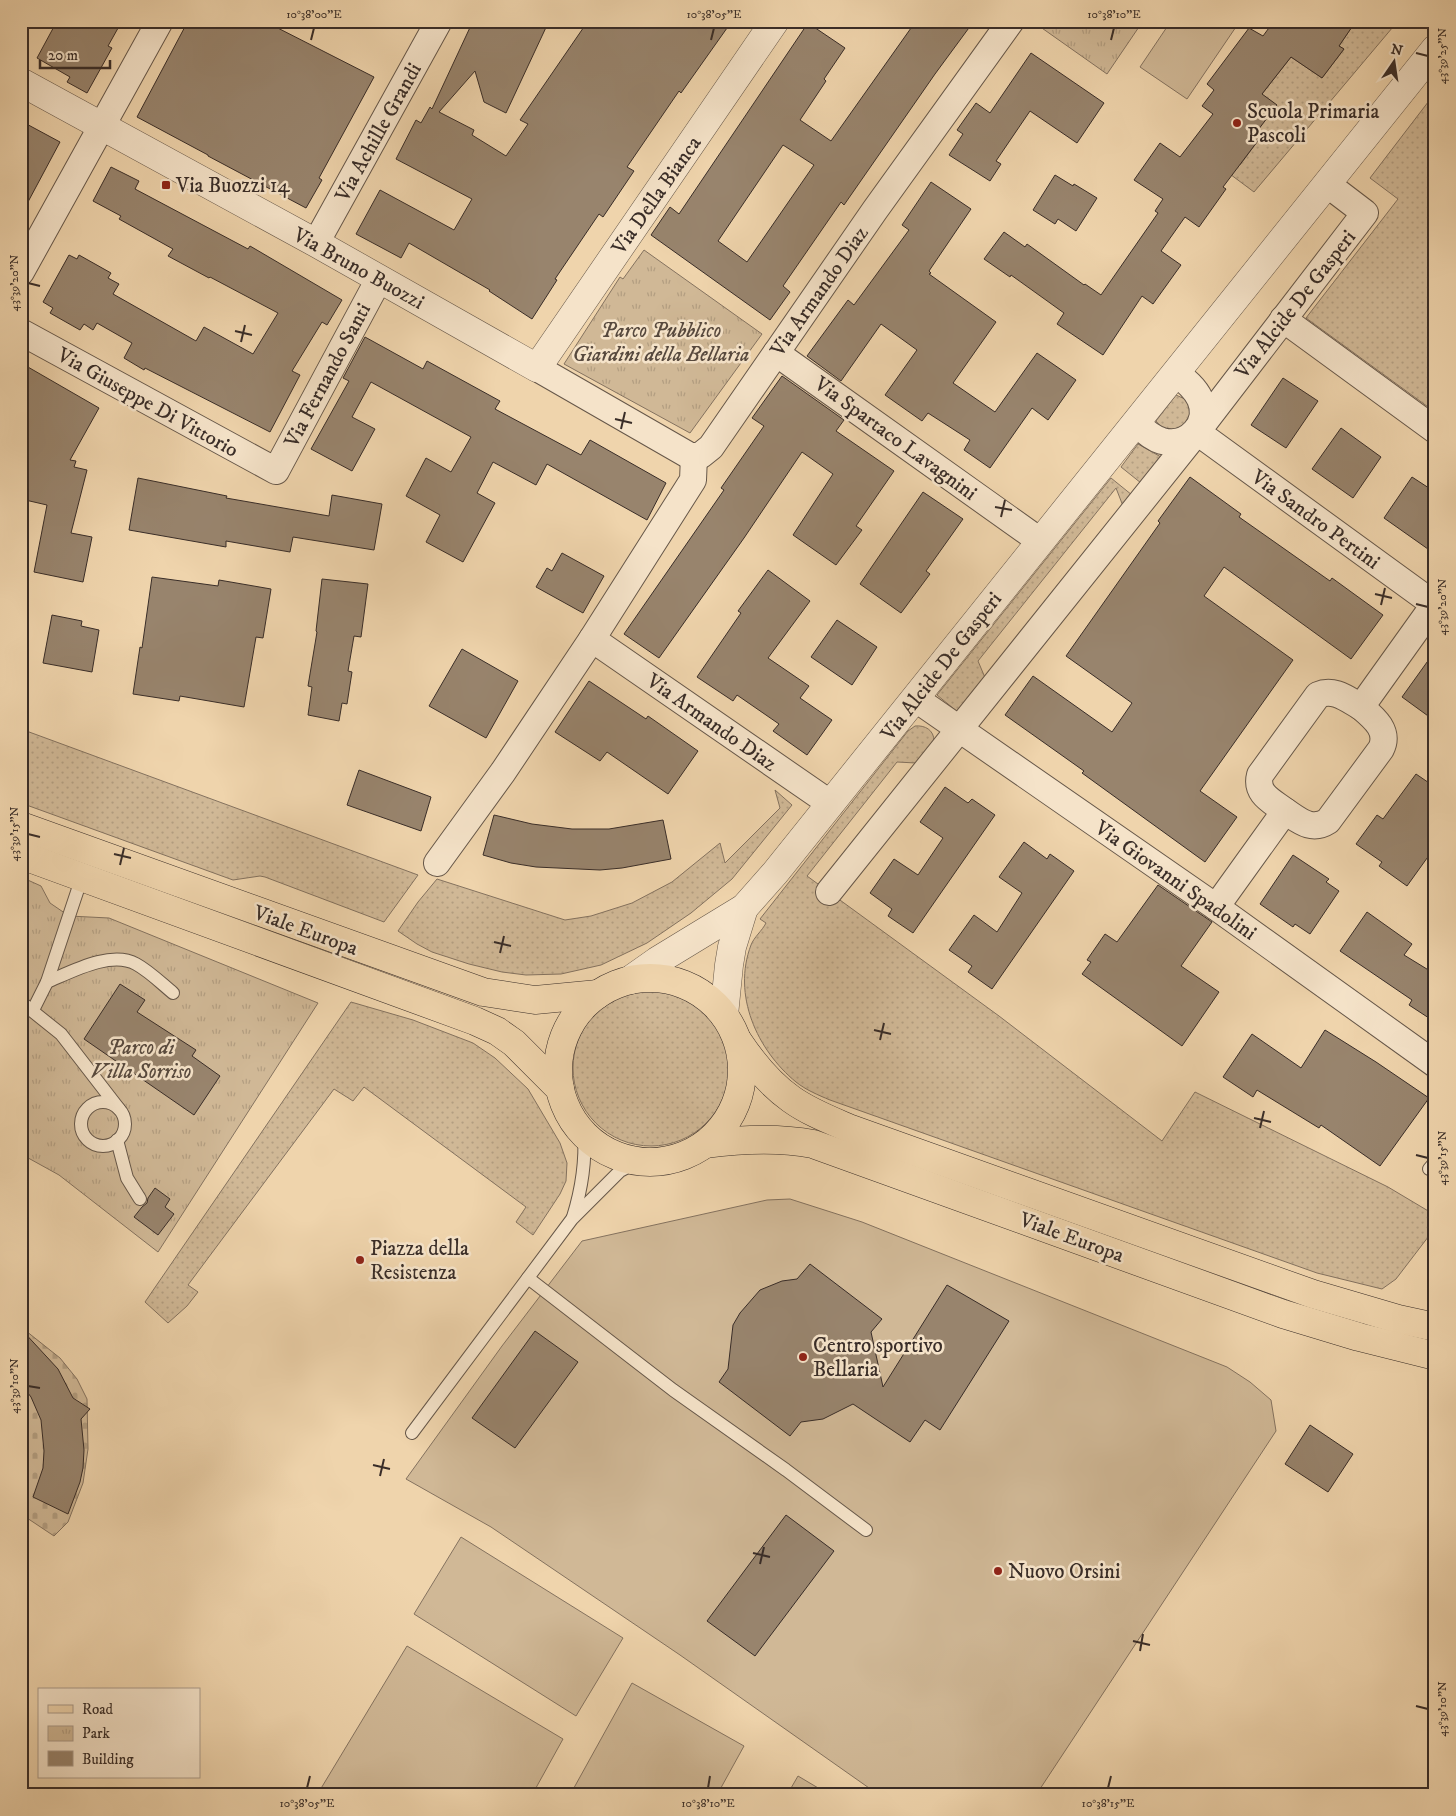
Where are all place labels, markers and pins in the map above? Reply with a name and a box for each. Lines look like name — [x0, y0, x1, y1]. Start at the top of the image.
place label: Scuola Primaria Pascoli — [1247, 99, 1379, 149]
marker: Scuola Primaria Pascoli — [1231, 117, 1243, 129]
place label: Via Buozzi 14 — [175, 173, 290, 199]
marker: Via Buozzi 14 — [160, 179, 172, 191]
place label: Piazza della Resistenza — [370, 1236, 469, 1286]
marker: Piazza della Resistenza — [354, 1254, 366, 1266]
place label: Centro sportivo Bellaria — [813, 1333, 943, 1383]
marker: Centro sportivo Bellaria — [797, 1351, 809, 1363]
place label: Nuovo Orsini — [1008, 1559, 1121, 1585]
marker: Nuovo Orsini — [992, 1565, 1004, 1577]

